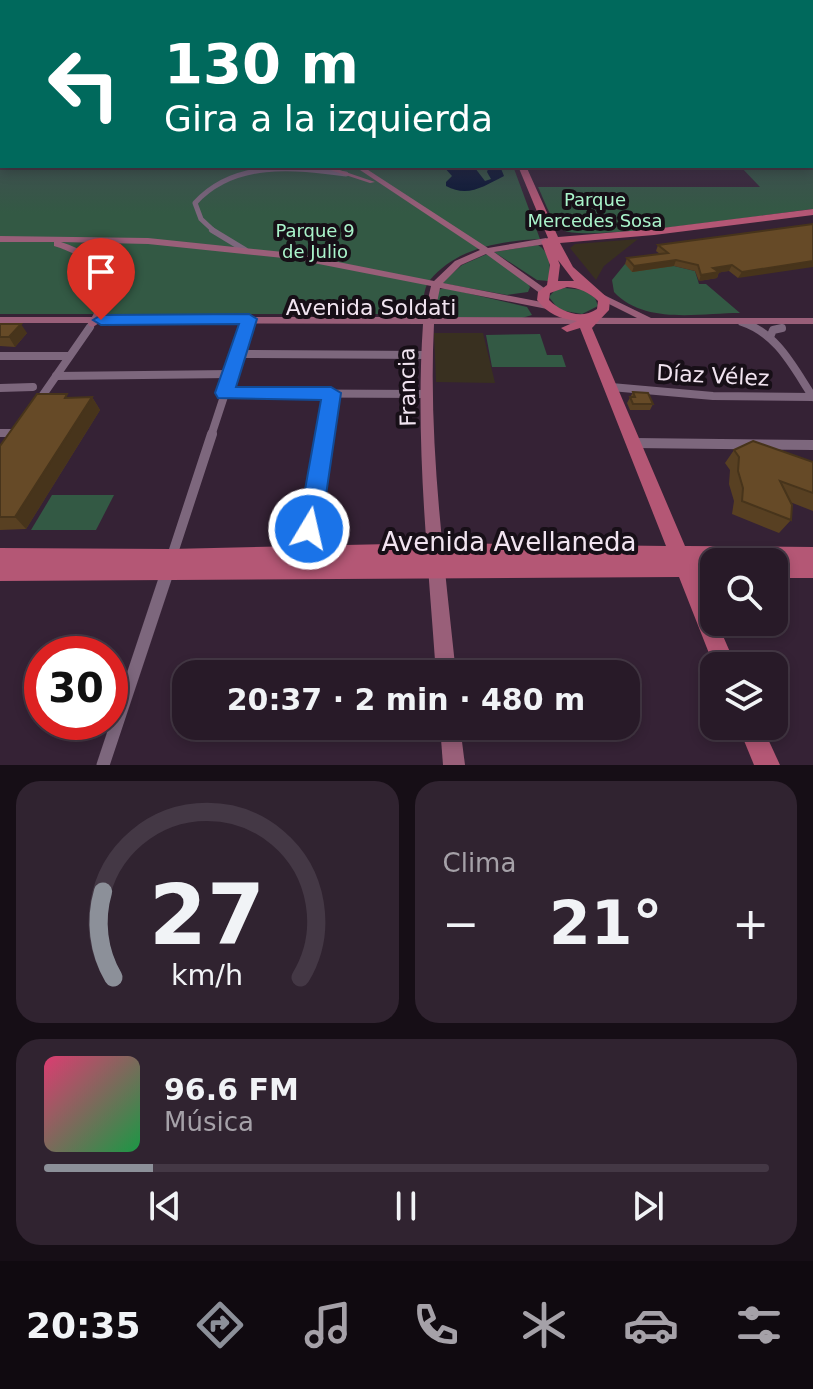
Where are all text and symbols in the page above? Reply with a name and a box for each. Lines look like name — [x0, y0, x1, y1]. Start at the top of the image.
text: 130 m — [164, 31, 359, 96]
icon: left — [32, 32, 136, 136]
text: Gira a la izquierda — [164, 98, 493, 139]
park label: Parque Mercedes Sosa — [527, 189, 663, 231]
park label: Parque 9 de Julio — [275, 220, 355, 262]
pin — [67, 238, 135, 320]
icon: arrive — [79, 250, 123, 294]
street label: Avenida Soldati — [286, 295, 456, 320]
street label: Francia — [394, 347, 421, 427]
street label: Díaz Vélez — [656, 360, 770, 391]
position arrow — [267, 487, 351, 571]
street label: Avenida Avellaneda — [382, 527, 637, 557]
map controls — [700, 548, 788, 740]
button: search — [700, 548, 788, 636]
speed limit sign: 30 — [24, 636, 128, 740]
button: layers — [700, 652, 788, 740]
text: 20:37 · 2 min · 480 m — [227, 682, 585, 717]
text: Clima — [443, 848, 516, 878]
text: 27 — [149, 867, 265, 964]
text: 21° — [549, 888, 663, 958]
text: − — [443, 898, 479, 949]
text: + — [732, 898, 769, 949]
text: km/h — [171, 958, 243, 992]
text: 96.6 FM — [164, 1072, 299, 1107]
text: Música — [164, 1107, 254, 1137]
icon: previous — [143, 1184, 187, 1228]
icon: pause — [384, 1184, 428, 1228]
icon: next — [626, 1184, 670, 1228]
icon: directions — [192, 1297, 248, 1353]
icon: music — [300, 1297, 356, 1353]
icon: phone — [408, 1297, 464, 1353]
icon: climate — [516, 1297, 572, 1353]
icon: car — [623, 1297, 679, 1353]
icon: filters — [731, 1297, 787, 1353]
text: 20:35 — [26, 1305, 140, 1346]

